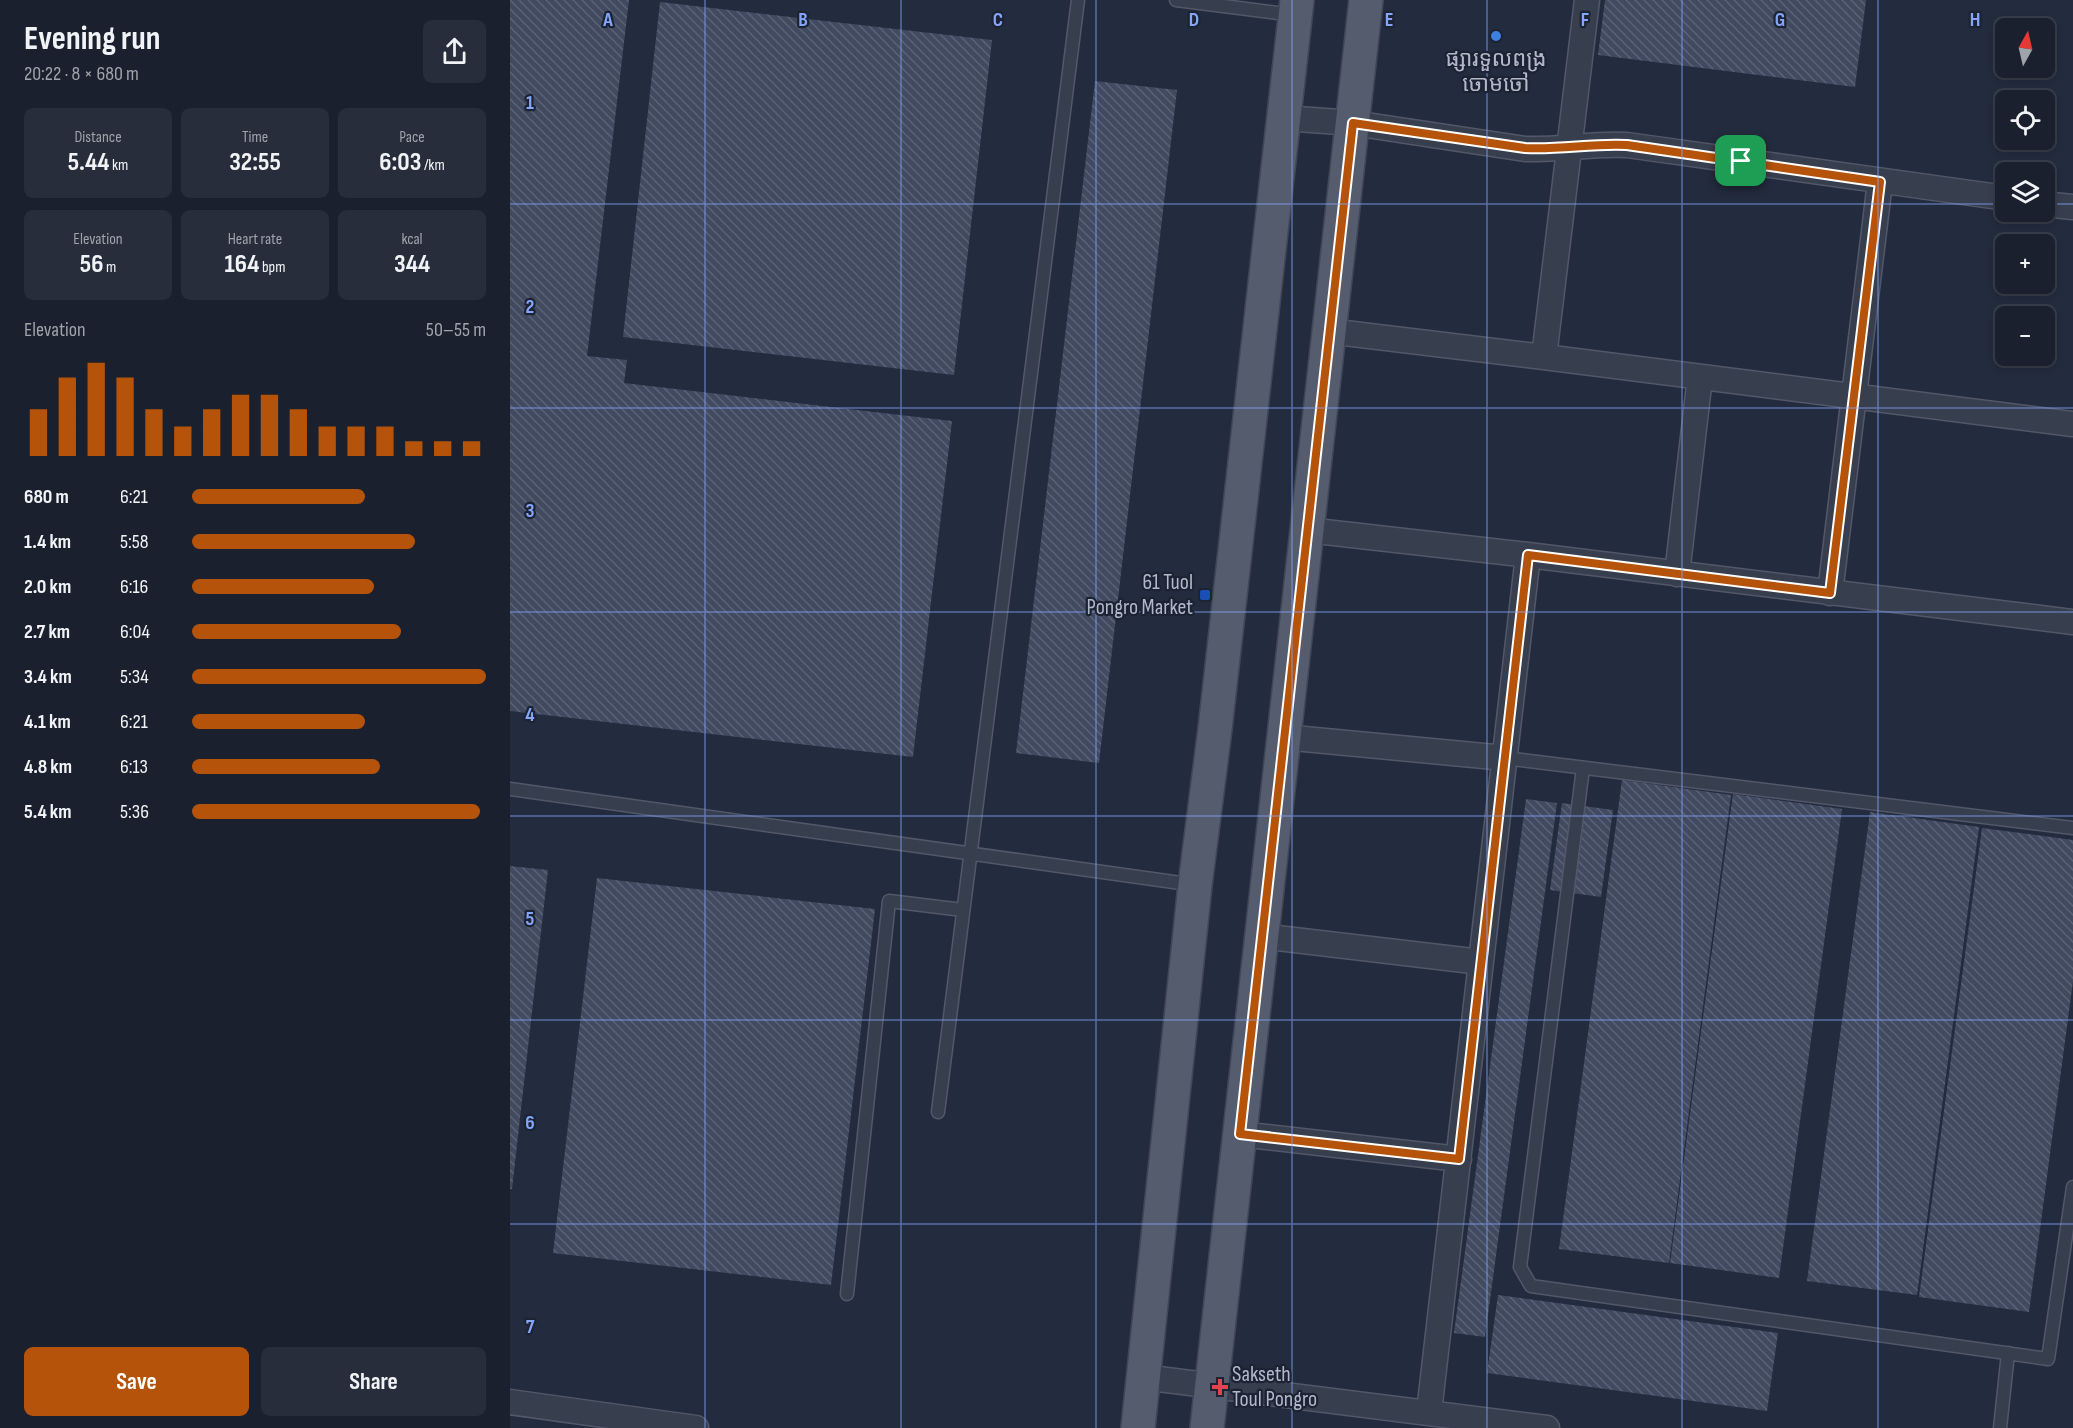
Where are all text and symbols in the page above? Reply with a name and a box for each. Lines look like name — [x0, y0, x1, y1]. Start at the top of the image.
text: A — [602, 8, 613, 32]
text: B — [798, 8, 808, 32]
text: C — [993, 8, 1003, 32]
text: D — [1189, 8, 1199, 32]
text: E — [1385, 8, 1393, 32]
text: F — [1581, 8, 1589, 32]
text: G — [1775, 8, 1785, 32]
text: H — [1970, 8, 1980, 32]
north arrow — [1995, 18, 2055, 78]
map controls — [1995, 18, 2055, 366]
text: Evening run — [24, 19, 160, 59]
button: share — [423, 20, 486, 83]
marker: ផ្សារទួលពង្រ ចោមចៅ — [1489, 29, 1503, 43]
place label: ផ្សារទួលពង្រ ចោមចៅ — [1445, 46, 1547, 98]
text: 20:22 · 8 × 680 m — [24, 62, 139, 86]
button: locate — [1995, 90, 2055, 150]
text: 1 — [526, 91, 534, 115]
text: Distance — [74, 128, 122, 147]
text: Time — [242, 128, 268, 147]
text: Pace — [399, 128, 425, 147]
pin — [1715, 135, 1766, 186]
icon: arrive — [1724, 144, 1757, 177]
text: 5.44 — [68, 147, 109, 178]
text: 32:55 — [229, 147, 281, 178]
text: 6:03 — [379, 147, 421, 178]
text: km — [109, 156, 128, 175]
text: /km — [421, 156, 445, 175]
button: layers — [1995, 162, 2055, 222]
text: Elevation — [73, 230, 123, 249]
text: Heart rate — [228, 230, 282, 249]
text: kcal — [401, 230, 423, 249]
button: + — [1995, 234, 2055, 294]
text: 56 — [80, 249, 103, 280]
text: 164 — [225, 249, 259, 280]
text: 344 — [394, 249, 430, 280]
text: m — [103, 258, 116, 277]
text: bpm — [259, 258, 285, 277]
text: 2 — [526, 295, 534, 319]
button: − — [1995, 306, 2055, 366]
text: Elevation — [24, 318, 86, 342]
text: 50–55 m — [426, 318, 486, 342]
text: 680 m — [24, 485, 69, 509]
text: 6:21 — [120, 485, 148, 509]
text: 3 — [526, 499, 535, 523]
text: 1.4 km — [24, 530, 71, 554]
text: 5:58 — [120, 530, 149, 554]
place label: 61 Tuol Pongro Market — [1086, 569, 1193, 621]
text: 2.0 km — [24, 575, 71, 599]
text: 6:16 — [120, 575, 148, 599]
marker: 61 Tuol Pongro Market — [1198, 588, 1212, 602]
text: 2.7 km — [24, 620, 70, 644]
text: 6:04 — [120, 620, 150, 644]
text: 3.4 km — [24, 665, 72, 689]
text: 5:34 — [120, 665, 149, 689]
text: 4 — [525, 703, 535, 727]
text: 4.1 km — [24, 710, 71, 734]
text: 6:21 — [120, 710, 148, 734]
text: 4.8 km — [24, 755, 72, 779]
text: 6:13 — [120, 755, 148, 779]
text: 5.4 km — [24, 800, 72, 824]
text: 5:36 — [120, 800, 149, 824]
text: 5 — [526, 907, 535, 931]
text: 6 — [525, 1111, 535, 1135]
text: 7 — [526, 1315, 535, 1339]
button: Save — [24, 1347, 249, 1416]
button: Share — [261, 1347, 486, 1416]
place label: Sakseth Toul Pongro — [1232, 1361, 1317, 1413]
marker: Sakseth Toul Pongro — [1213, 1380, 1227, 1394]

